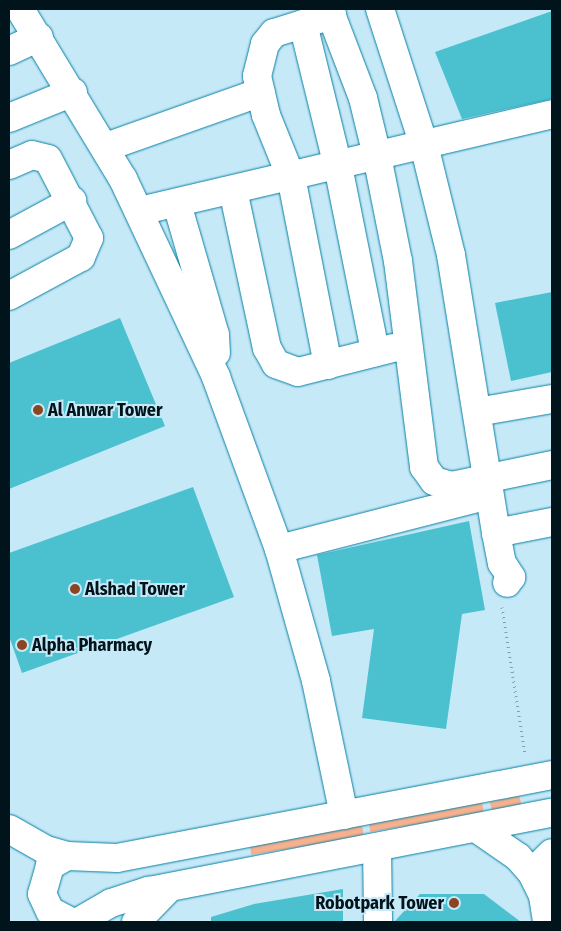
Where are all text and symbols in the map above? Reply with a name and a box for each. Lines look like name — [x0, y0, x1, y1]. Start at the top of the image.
place label: Al Anwar Tower — [48, 399, 163, 421]
marker: Al Anwar Tower — [32, 404, 44, 416]
place label: Alshad Tower — [85, 578, 185, 600]
marker: Alshad Tower — [69, 583, 81, 595]
place label: Alpha Pharmacy — [32, 634, 152, 656]
marker: Alpha Pharmacy — [16, 639, 28, 651]
place label: Robotpark Tower — [315, 892, 444, 914]
marker: Robotpark Tower — [448, 897, 460, 909]

